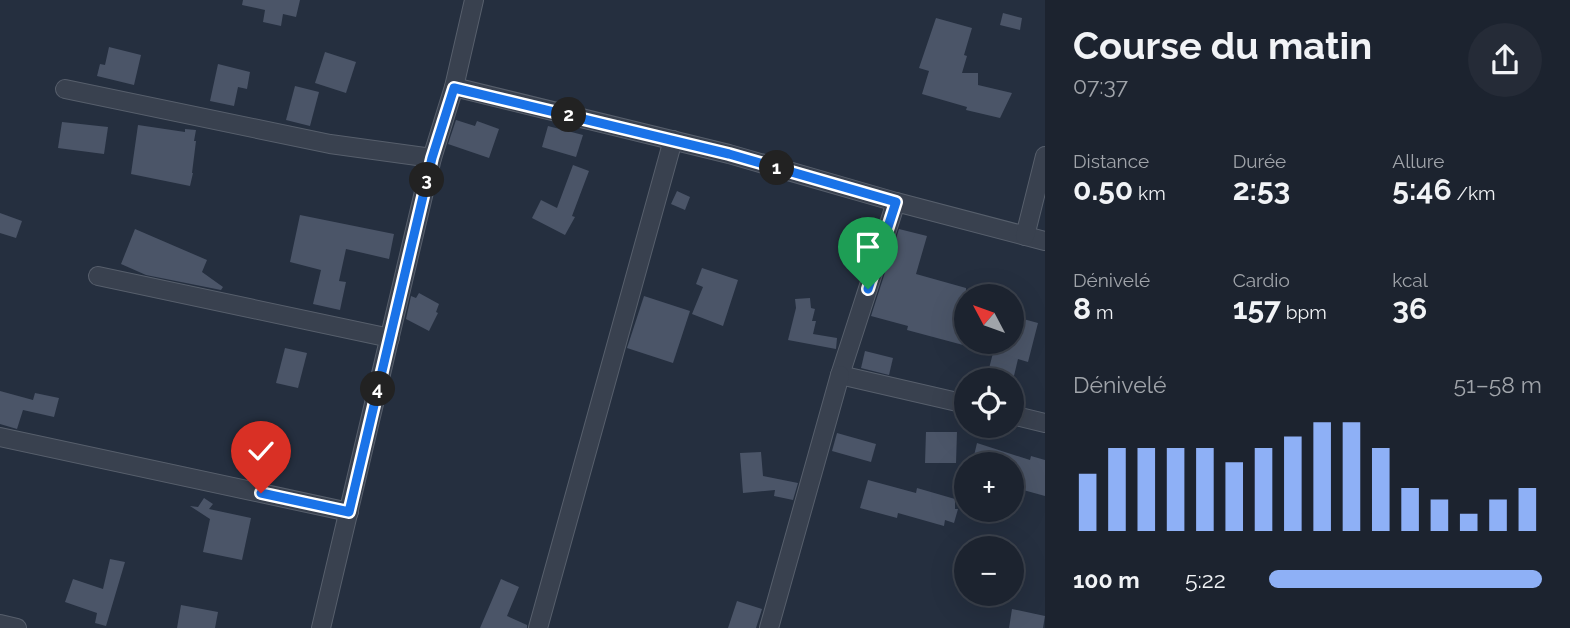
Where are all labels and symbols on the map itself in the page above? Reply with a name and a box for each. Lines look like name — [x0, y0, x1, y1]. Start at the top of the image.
pin: 2 — [552, 97, 586, 132]
pin: 1 — [760, 150, 794, 186]
pin: 3 — [410, 162, 444, 198]
pin — [838, 217, 898, 289]
north arrow — [954, 284, 1024, 354]
pin: 4 — [360, 372, 396, 406]
pin — [231, 421, 291, 493]

